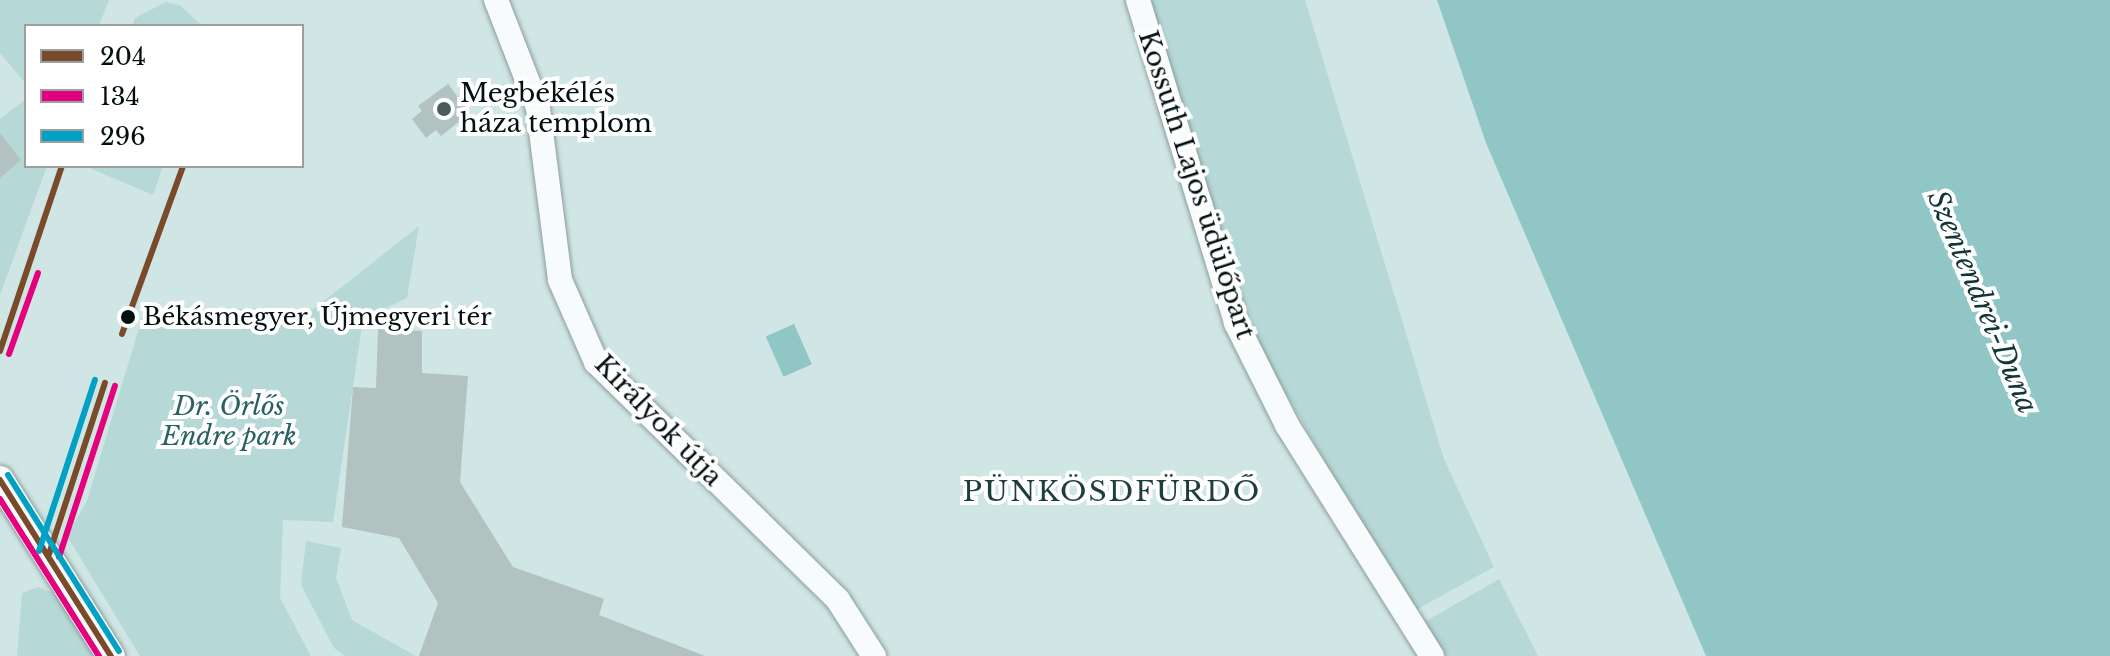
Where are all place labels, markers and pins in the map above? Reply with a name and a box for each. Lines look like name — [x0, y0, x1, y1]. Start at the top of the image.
place label: Megbékélés háza templom — [460, 78, 652, 140]
marker: Megbékélés háza templom — [435, 100, 453, 118]
place label: Békásmegyer, Újmegyeri tér — [143, 303, 492, 331]
marker: Békásmegyer, Újmegyeri tér — [120, 309, 136, 325]

